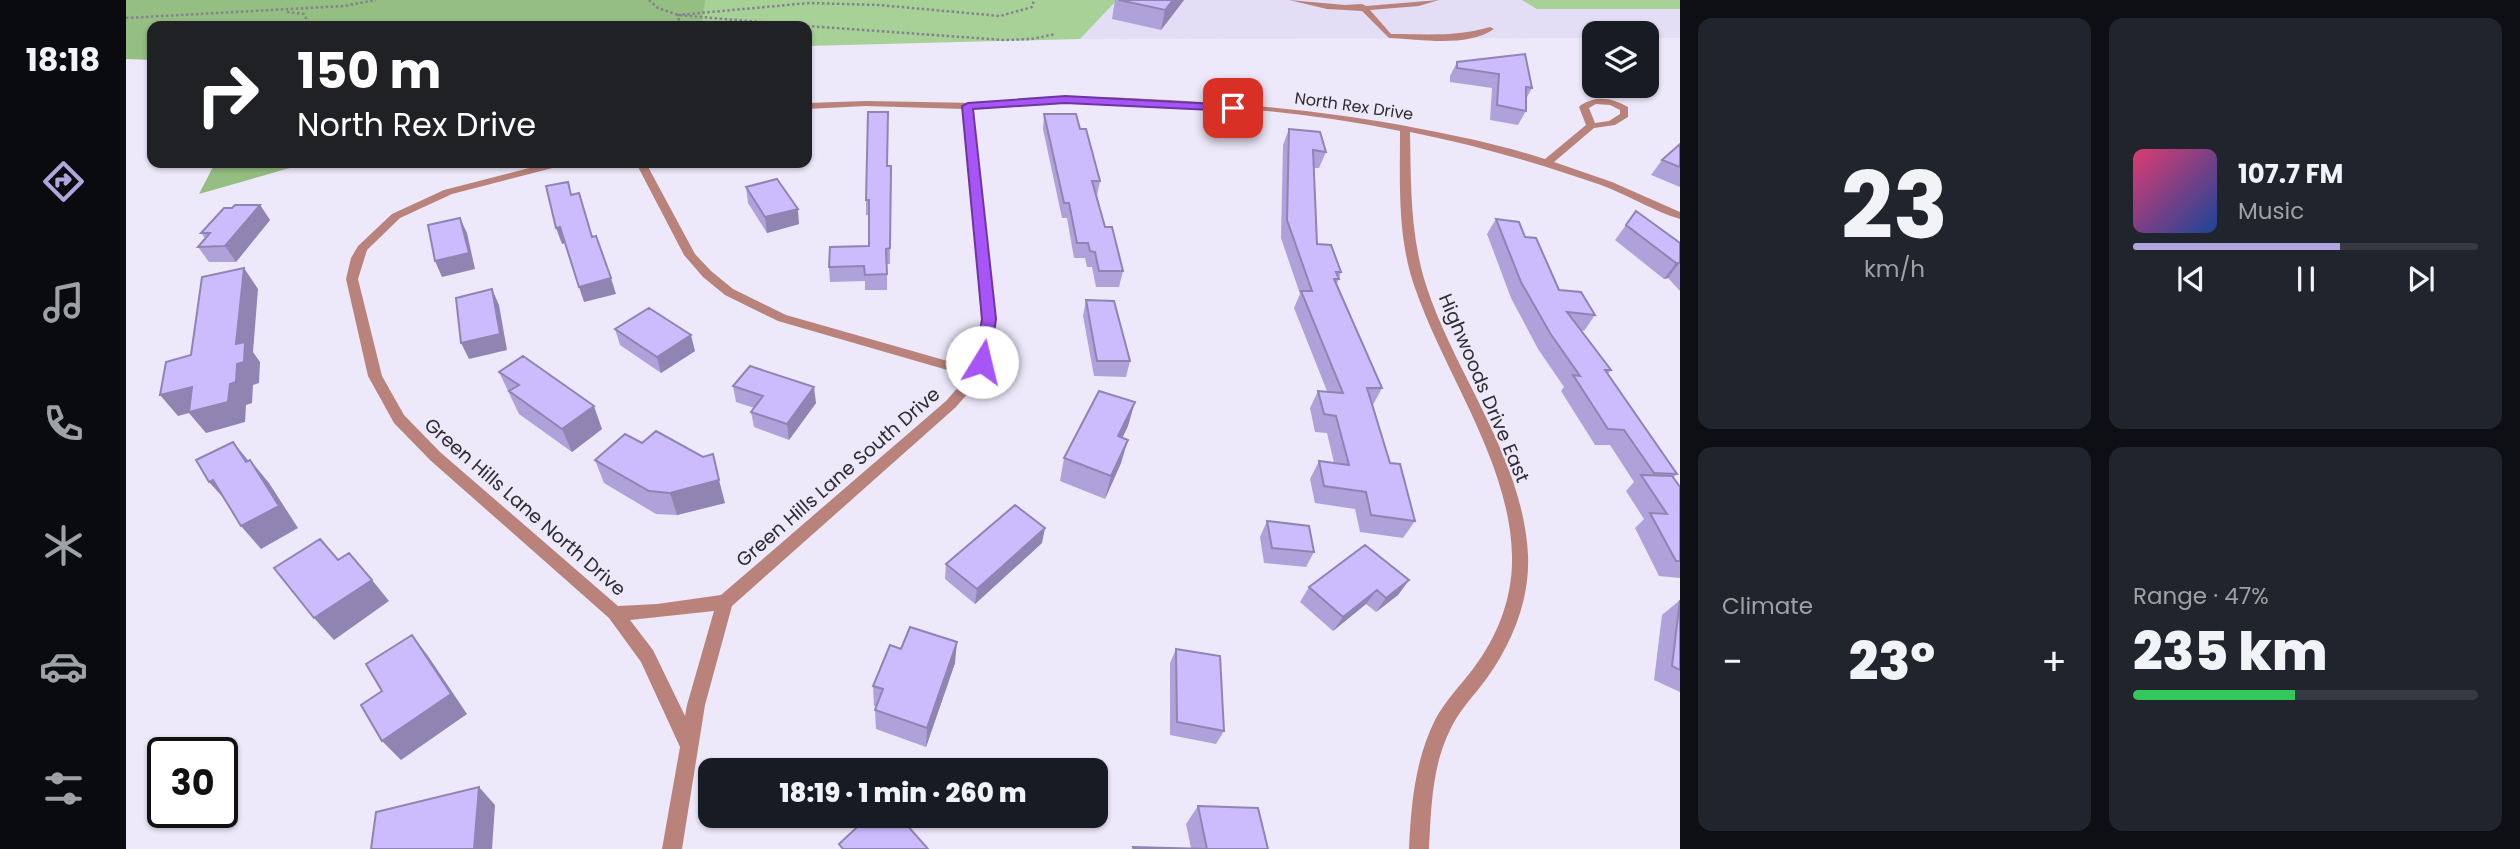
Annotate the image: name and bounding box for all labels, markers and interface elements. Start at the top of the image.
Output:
map controls [1582,21,1659,98]
button: layers [1582,21,1659,98]
text: 18:18 [26,37,100,82]
text: 150 m [297,37,442,105]
icon: right [182,49,273,140]
pin [1203,78,1263,138]
street label: North Rex Drive [1293,86,1415,126]
icon: arrive [1214,89,1252,127]
text: North Rex Drive [297,102,536,147]
text: 23 [1841,142,1948,270]
text: 107.7 FM [2238,156,2343,192]
icon: directions [39,157,88,206]
text: Music [2238,195,2304,227]
text: km/h [1864,253,1925,285]
icon: previous [2172,260,2210,298]
icon: pause [2287,260,2325,298]
icon: next [2402,260,2440,298]
icon: music [39,278,88,327]
street label: Highwoods Drive East [1432,289,1536,487]
position arrow [945,325,1019,399]
street label: Green Hills Lane South Drive [730,381,946,573]
icon: phone [39,399,88,448]
street label: Green Hills Lane North Drive [418,412,632,602]
icon: climate [39,521,88,570]
text: Range · 47% [2133,580,2269,612]
text: Climate [1722,590,1813,622]
text: 235 km [2133,615,2327,688]
text: 23° [1849,625,1935,698]
text: − [1722,635,1743,688]
text: + [2041,635,2067,688]
icon: car [39,642,88,691]
speed limit sign: 30 [147,737,238,828]
icon: filters [39,764,88,813]
text: 18:19 · 1 min · 260 m [779,775,1027,811]

